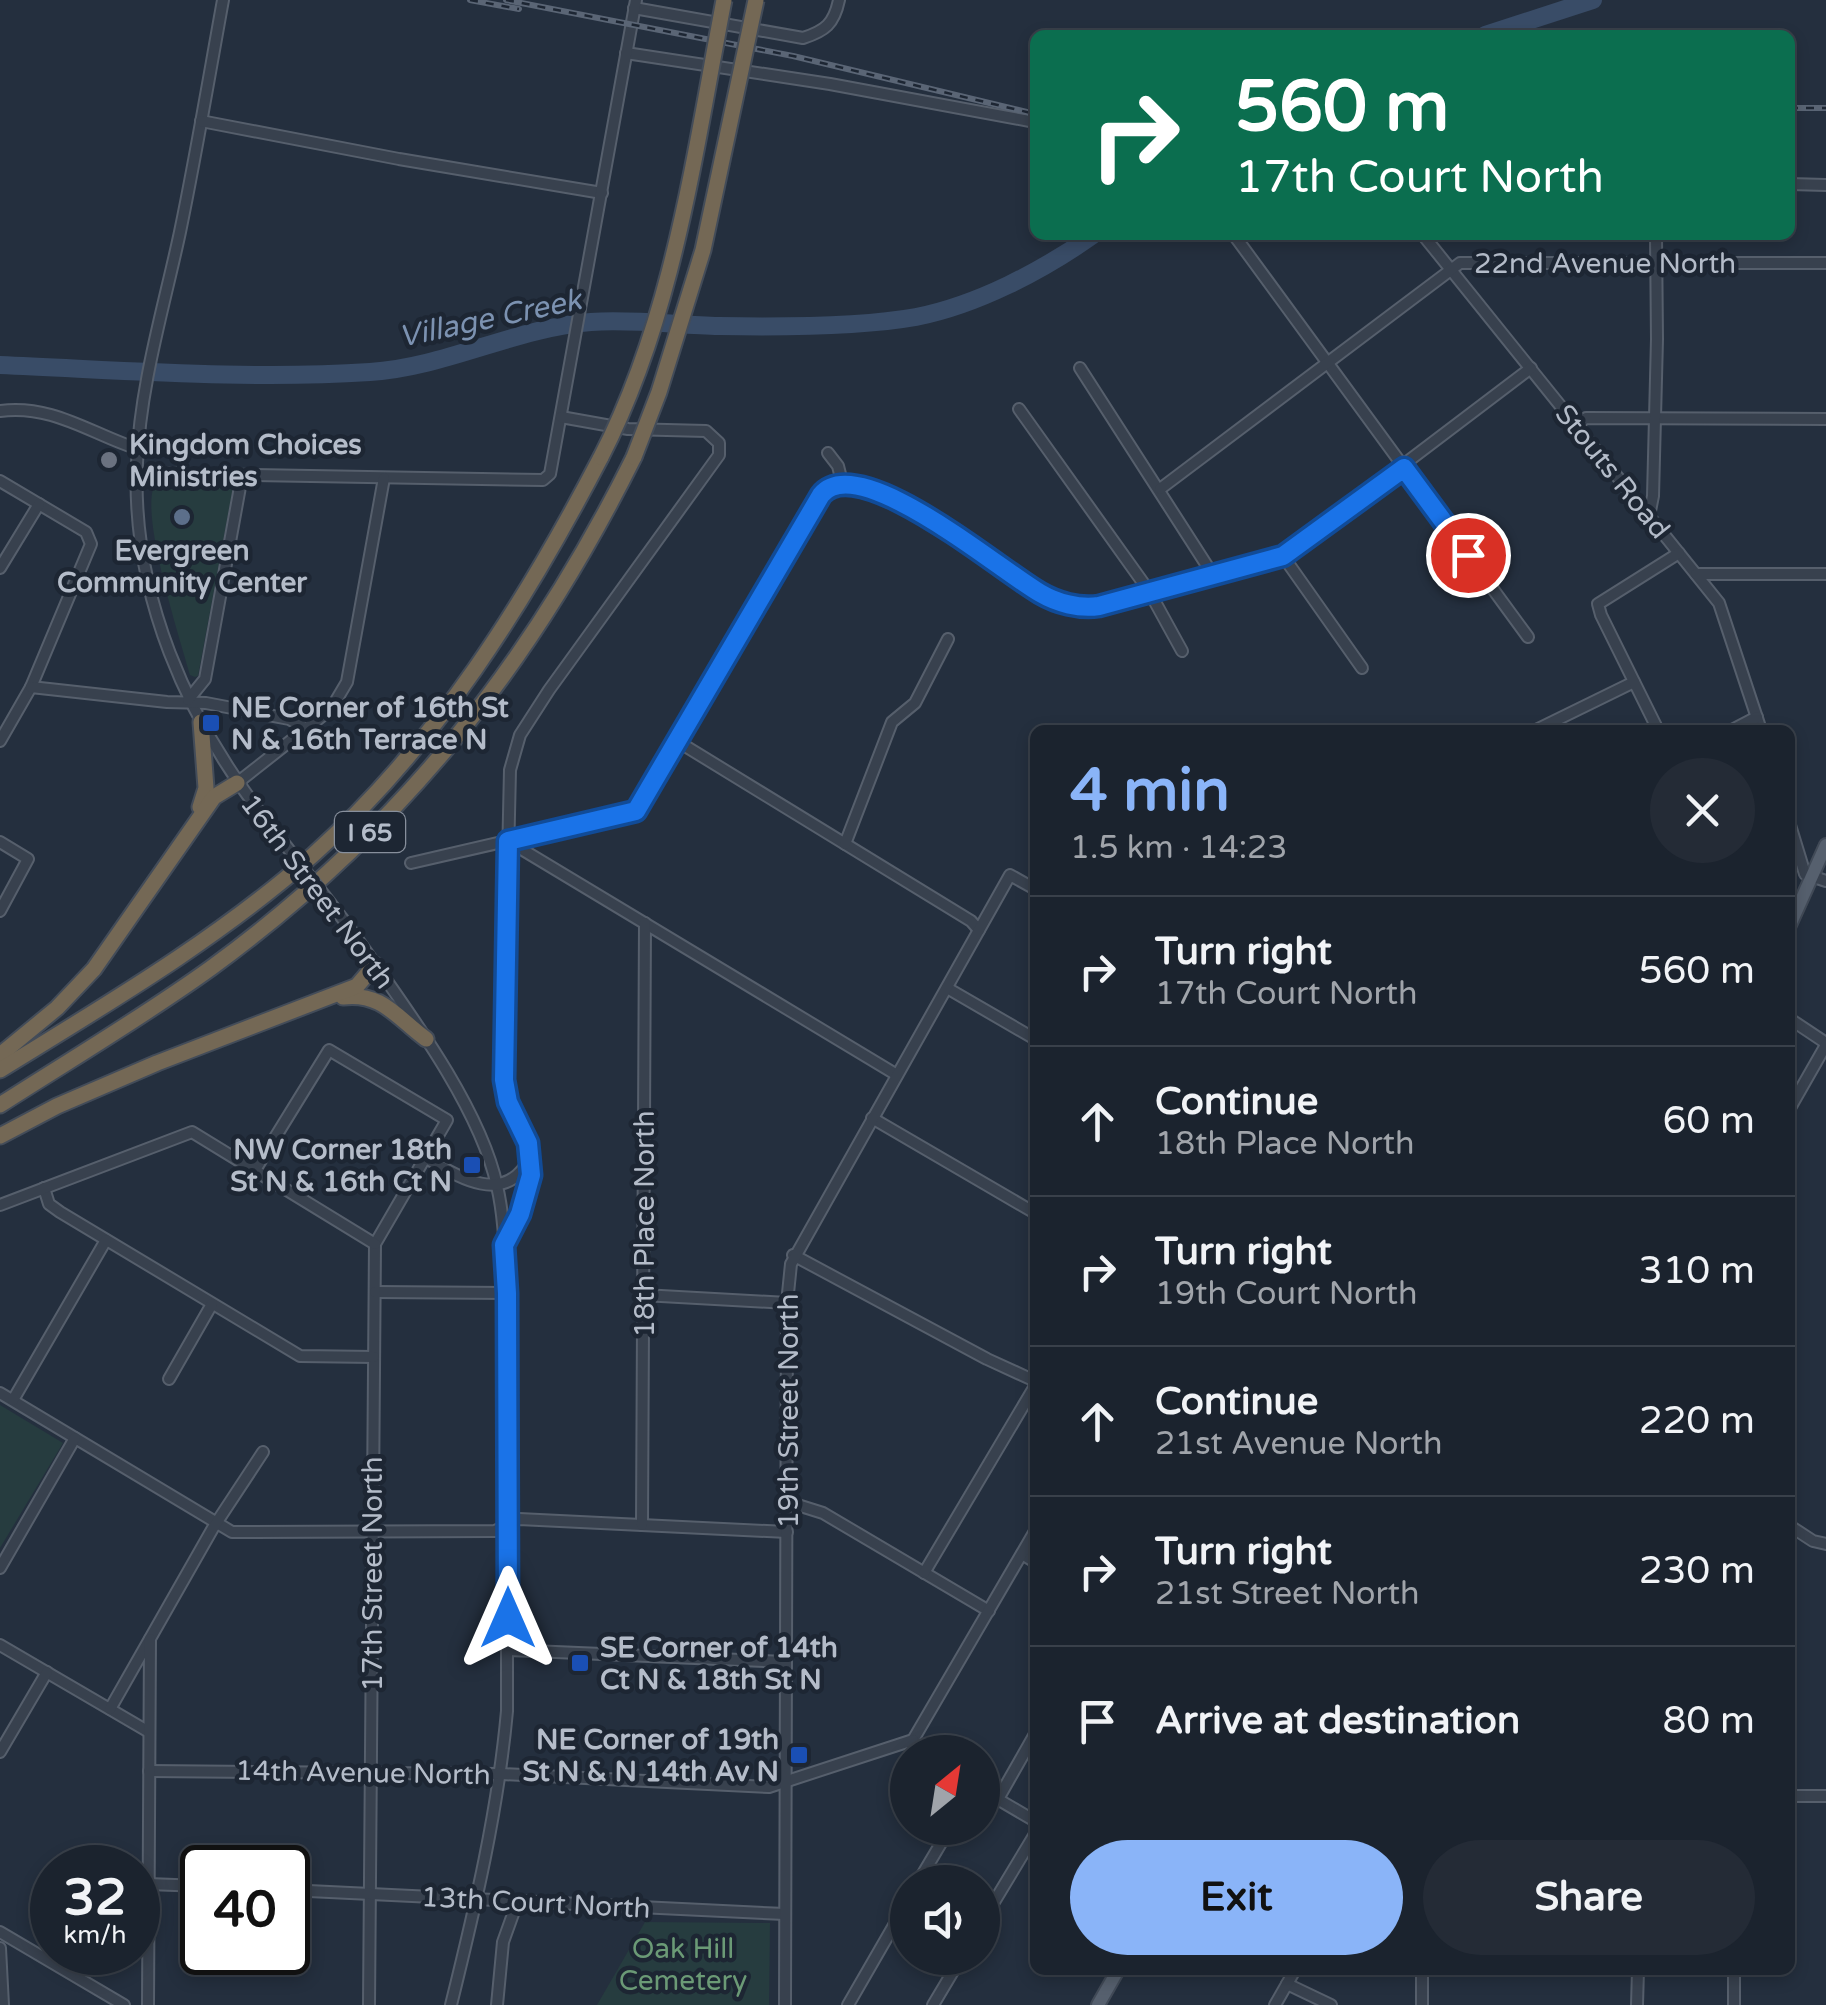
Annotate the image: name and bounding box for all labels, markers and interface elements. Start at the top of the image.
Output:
text: 560 m [1235,66,1449,150]
icon: right [1070,70,1200,200]
text: 17th Court North [1235,151,1604,205]
street label: 22nd Avenue North [1474,247,1736,281]
water label: Village Creek [396,281,587,356]
street label: Stouts Road [1548,398,1677,546]
place label: Kingdom Choices Ministries [129,428,362,494]
marker: Kingdom Choices Ministries [98,449,120,471]
marker: Evergreen Community Center [171,506,193,528]
pin [1426,513,1511,598]
icon: arrive [1441,528,1496,583]
place label: Evergreen Community Center [57,534,308,600]
place label: NE Corner of 16th St N & 16th Terrace N [231,691,509,757]
marker: NE Corner of 16th St N & 16th Terrace N [200,712,222,734]
text: 4 min [1070,755,1230,827]
button: close [1650,758,1755,863]
street label: 16th Street North [233,787,402,996]
road number: I 65 [335,812,405,852]
text: 1.5 km · 14:23 [1070,829,1287,867]
text: Turn right [1155,929,1332,975]
icon: right [1070,944,1125,999]
text: 560 m [1639,948,1755,994]
text: 17th Court North [1155,975,1417,1013]
text: Continue [1155,1079,1318,1125]
icon: ahead [1070,1094,1125,1149]
text: 60 m [1663,1098,1755,1144]
street label: 18th Place North [628,1110,662,1338]
text: 18th Place North [1155,1125,1415,1163]
place label: NW Corner 18th St N & 16th Ct N [230,1133,452,1199]
marker: NW Corner 18th St N & 16th Ct N [461,1154,483,1176]
text: Turn right [1155,1229,1332,1275]
icon: right [1070,1244,1125,1299]
text: 310 m [1639,1248,1755,1294]
text: 19th Court North [1155,1275,1417,1313]
street label: 19th Street North [772,1293,806,1529]
text: Continue [1155,1379,1318,1425]
icon: ahead [1070,1394,1125,1449]
text: 220 m [1639,1398,1755,1444]
text: 21st Avenue North [1155,1425,1443,1463]
street label: 17th Street North [356,1456,390,1692]
text: Turn right [1155,1529,1332,1575]
icon: right [1070,1544,1125,1599]
text: 230 m [1639,1548,1755,1594]
position arrow [456,1566,560,1670]
text: 21st Street North [1155,1575,1419,1613]
place label: SE Corner of 14th Ct N & 18th St N [600,1631,838,1697]
marker: SE Corner of 14th Ct N & 18th St N [569,1652,591,1674]
icon: arrive [1070,1694,1125,1749]
text: Arrive at destination [1155,1698,1520,1744]
text: 80 m [1663,1698,1755,1744]
place label: NE Corner of 19th St N & N 14th Av N [522,1723,779,1789]
north arrow [890,1735,1000,1845]
map controls [890,1735,1000,1975]
marker: NE Corner of 19th St N & N 14th Av N [788,1744,810,1766]
street label: 14th Avenue North [235,1754,491,1792]
button: Exit [1070,1840,1403,1955]
button: Share [1423,1840,1755,1955]
speed limit sign: 40 [180,1845,310,1975]
button: sound [890,1865,1000,1975]
text: 32 [64,1868,126,1928]
street label: 13th Court North [420,1880,651,1926]
text: km/h [64,1920,126,1950]
park label: Oak Hill Cemetery [619,1932,747,1998]

